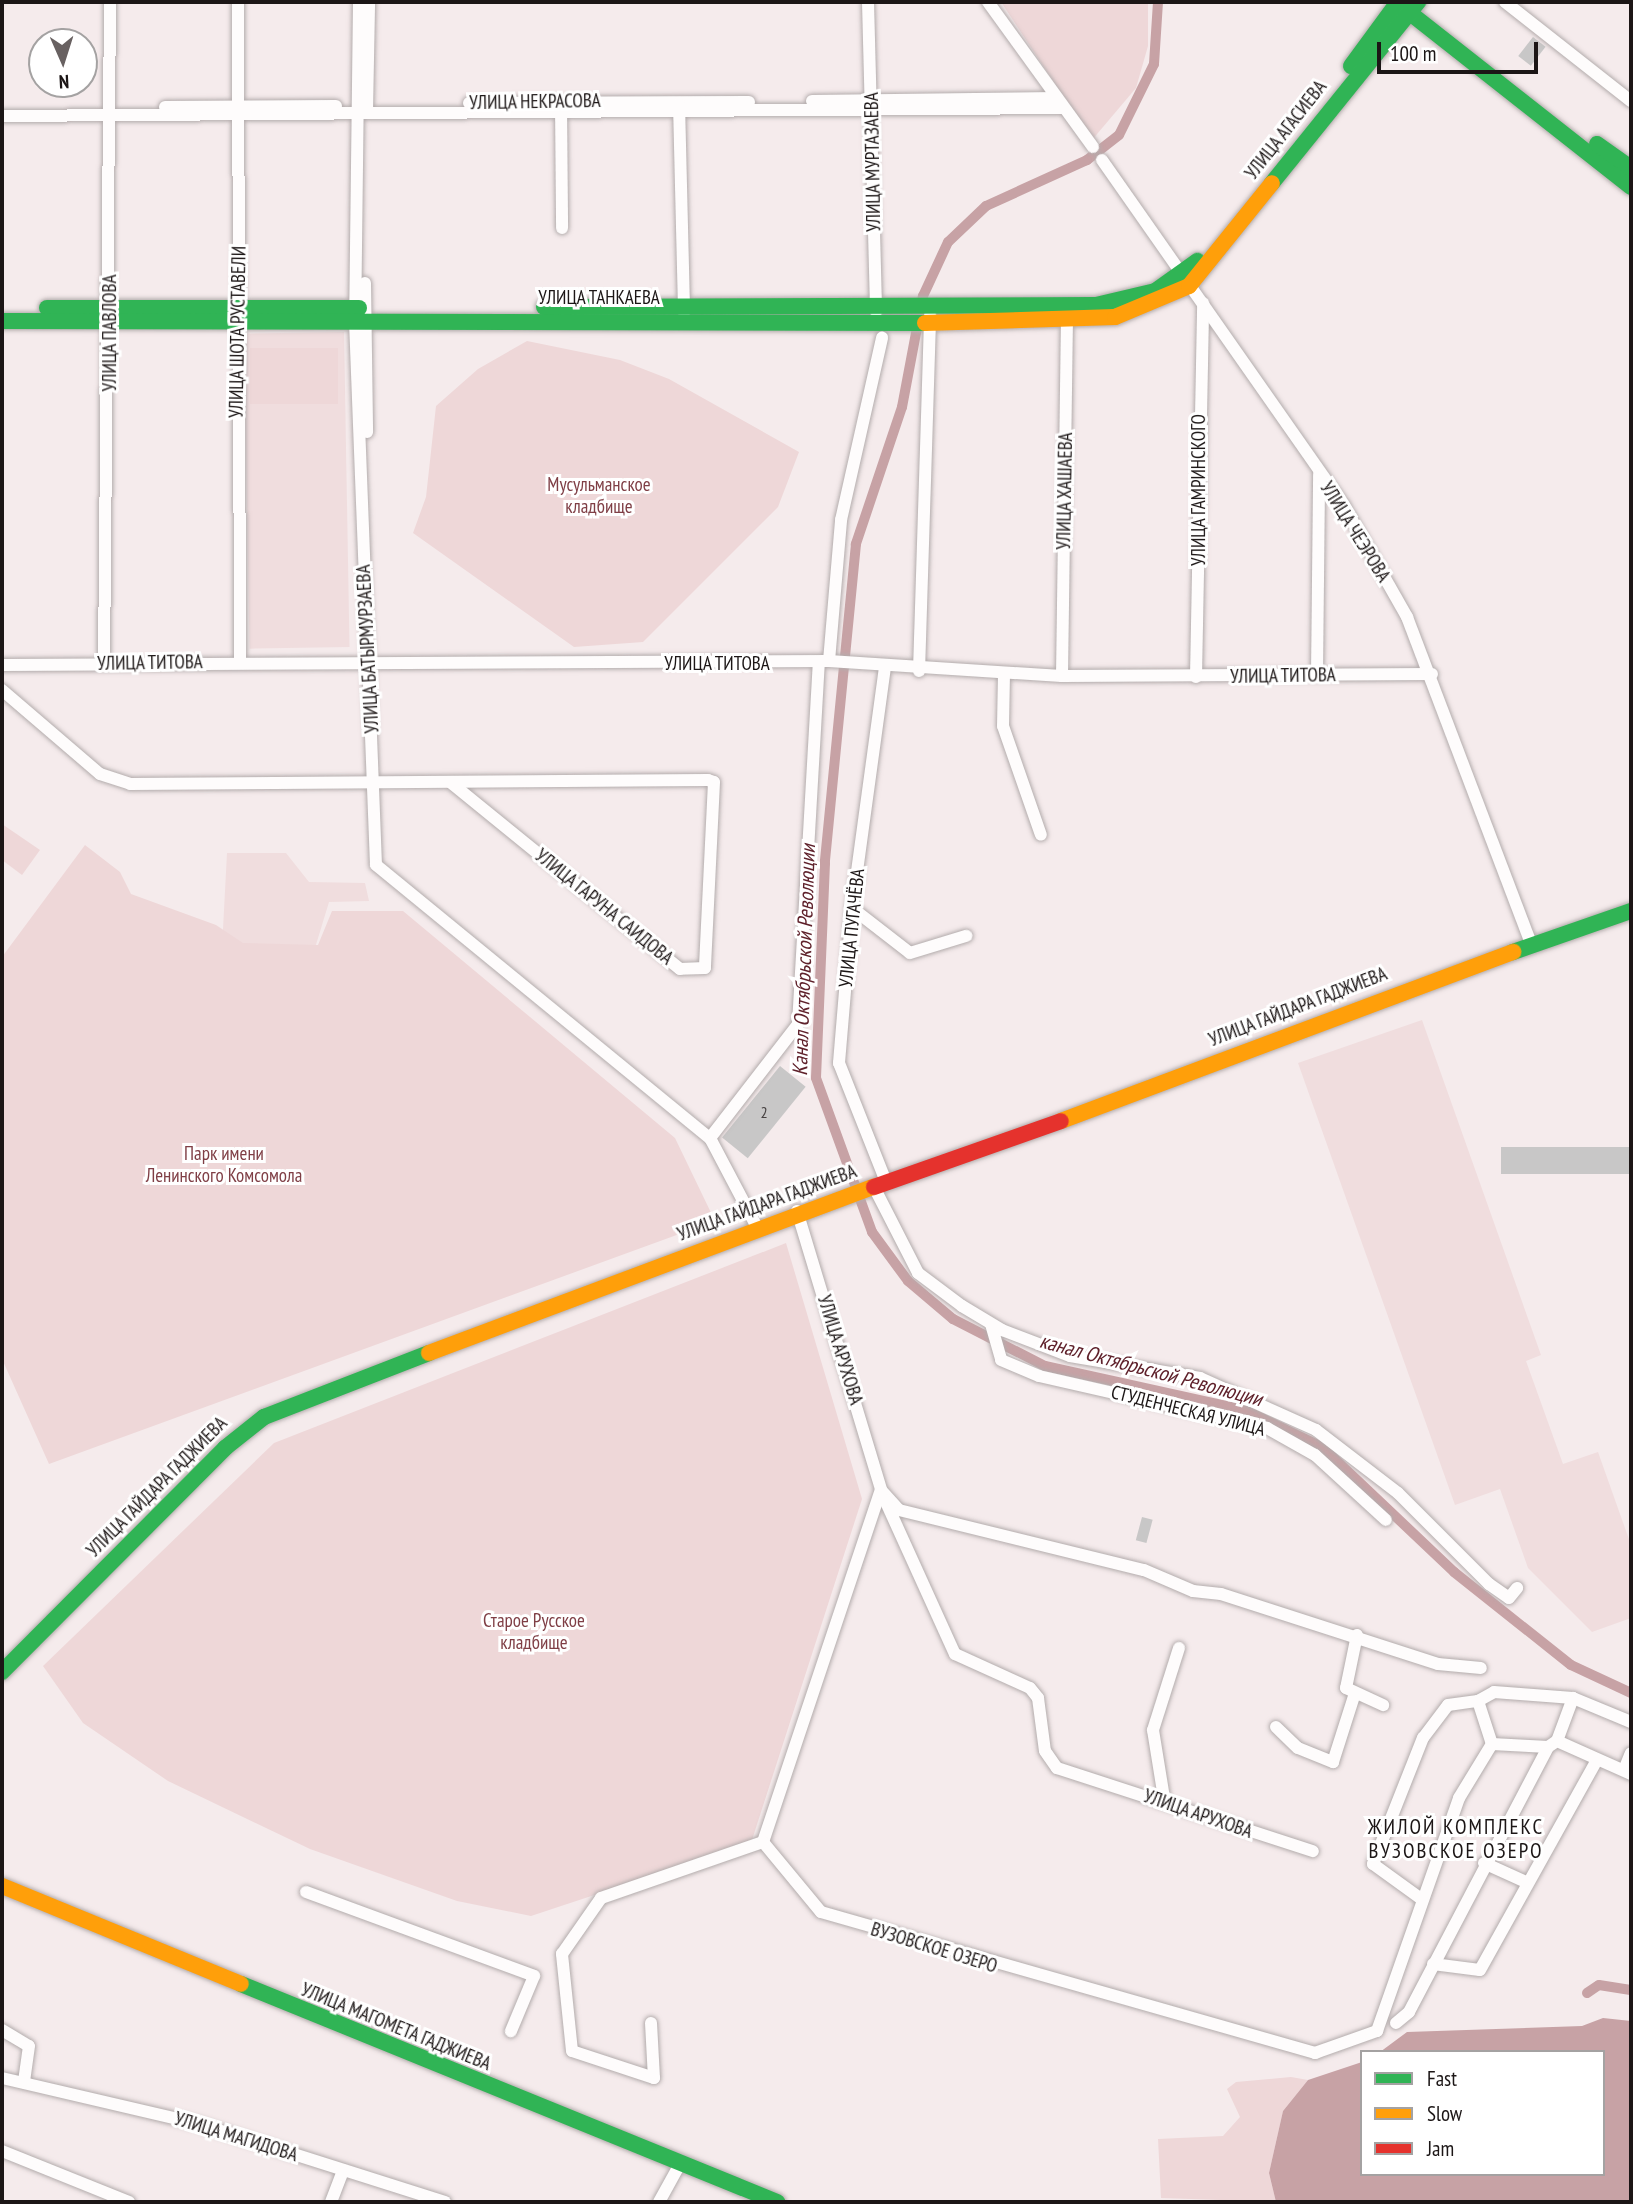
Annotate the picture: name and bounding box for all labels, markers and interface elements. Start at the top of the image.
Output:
north arrow [28,28,98,98]
scale bar [1381,28,1542,72]
text: 100 m [1390,40,1436,67]
text: N [58,70,70,94]
street label: УЛИЦА АГАСИЕВА [1240,76,1332,184]
street label: УЛИЦА НЕКРАСОВА [469,89,601,115]
street label: УЛИЦА МУРТАЗАЕВА [860,92,886,232]
street label: УЛИЦА ШОТА РУСТАВЕЛИ [225,245,251,419]
street label: УЛИЦА ПАВЛОВА [99,274,121,392]
street label: УЛИЦА ТАНКАЕВА [538,287,660,309]
street label: УЛИЦА ГАМРИНСКОГО [1188,414,1210,566]
street label: УЛИЦА ХАШАЕВА [1053,432,1077,550]
park label: Мусульманское кладбище [547,474,651,518]
street label: УЛИЦА ЧЕЭРОВА [1315,477,1395,587]
street label: УЛИЦА БАТЫРМУРЗАЕВА [352,564,384,734]
street label: УЛИЦА ТИТОВА [96,651,204,675]
street label: УЛИЦА ТИТОВА [664,653,770,675]
street label: УЛИЦА ТИТОВА [1229,664,1337,688]
street label: УЛИЦА ГАРУНА САИДОВА [530,844,678,970]
water label: Канал Октябрьской Революции [787,844,821,1076]
street label: УЛИЦА ПУГАЧЁВА [834,867,870,989]
street label: УЛИЦА ГАЙДАРА ГАДЖИЕВА [1205,962,1391,1052]
house number: 2 [760,1102,768,1122]
park label: Парк имени Ленинского Комсомола [146,1143,302,1187]
street label: УЛИЦА ГАЙДАРА ГАДЖИЕВА [674,1160,860,1246]
street label: УЛИЦА АРУХОВА [812,1292,868,1408]
water label: канал Октябрьской Революции [1037,1328,1265,1412]
street label: СТУДЕНЧЕСКАЯ УЛИЦА [1108,1381,1268,1441]
street label: УЛИЦА ГАЙДАРА ГАДЖИЕВА [82,1412,232,1562]
park label: Старое Русское кладбище [483,1610,585,1654]
street label: УЛИЦА АРУХОВА [1140,1785,1256,1843]
district label: ЖИЛОЙ КОМПЛЕКС ВУЗОВСКОЕ ОЗЕРО [1370,1814,1542,1864]
street label: ВУЗОВСКОЕ ОЗЕРО [868,1918,1000,1978]
street label: УЛИЦА МАГОМЕТА ГАДЖИЕВА [297,1978,495,2076]
legend [1360,2050,1605,2176]
text: Fast [1427,2065,1457,2092]
text: Slow [1427,2100,1462,2127]
street label: УЛИЦА МАГИДОВА [171,2107,301,2167]
text: Jam [1427,2135,1454,2162]

